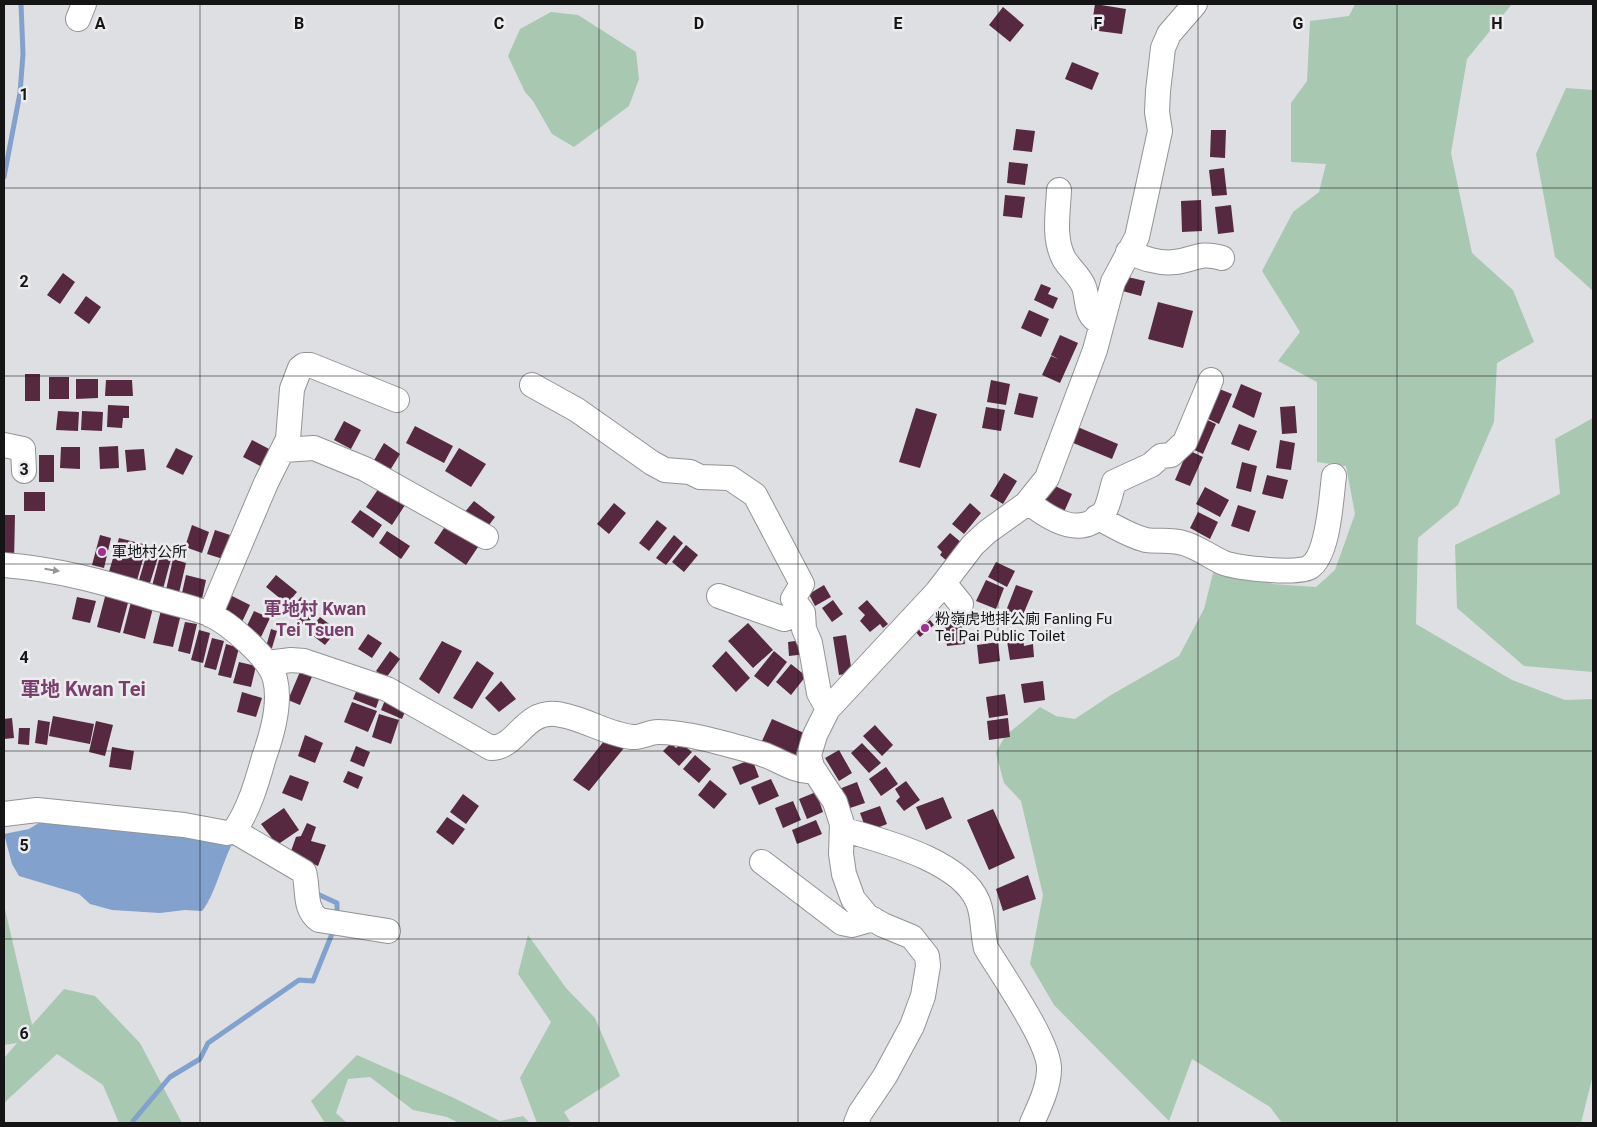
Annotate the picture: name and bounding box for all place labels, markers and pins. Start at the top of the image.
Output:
place label: 軍地村公所 [112,543,187,561]
marker: 軍地村公所 [96,546,108,558]
place label: 粉嶺虎地排公廁 Fanling Fu Tei Pai Public Toilet [935,610,1112,645]
marker: 粉嶺虎地排公廁 Fanling Fu Tei Pai Public Toilet [919,622,931,634]

